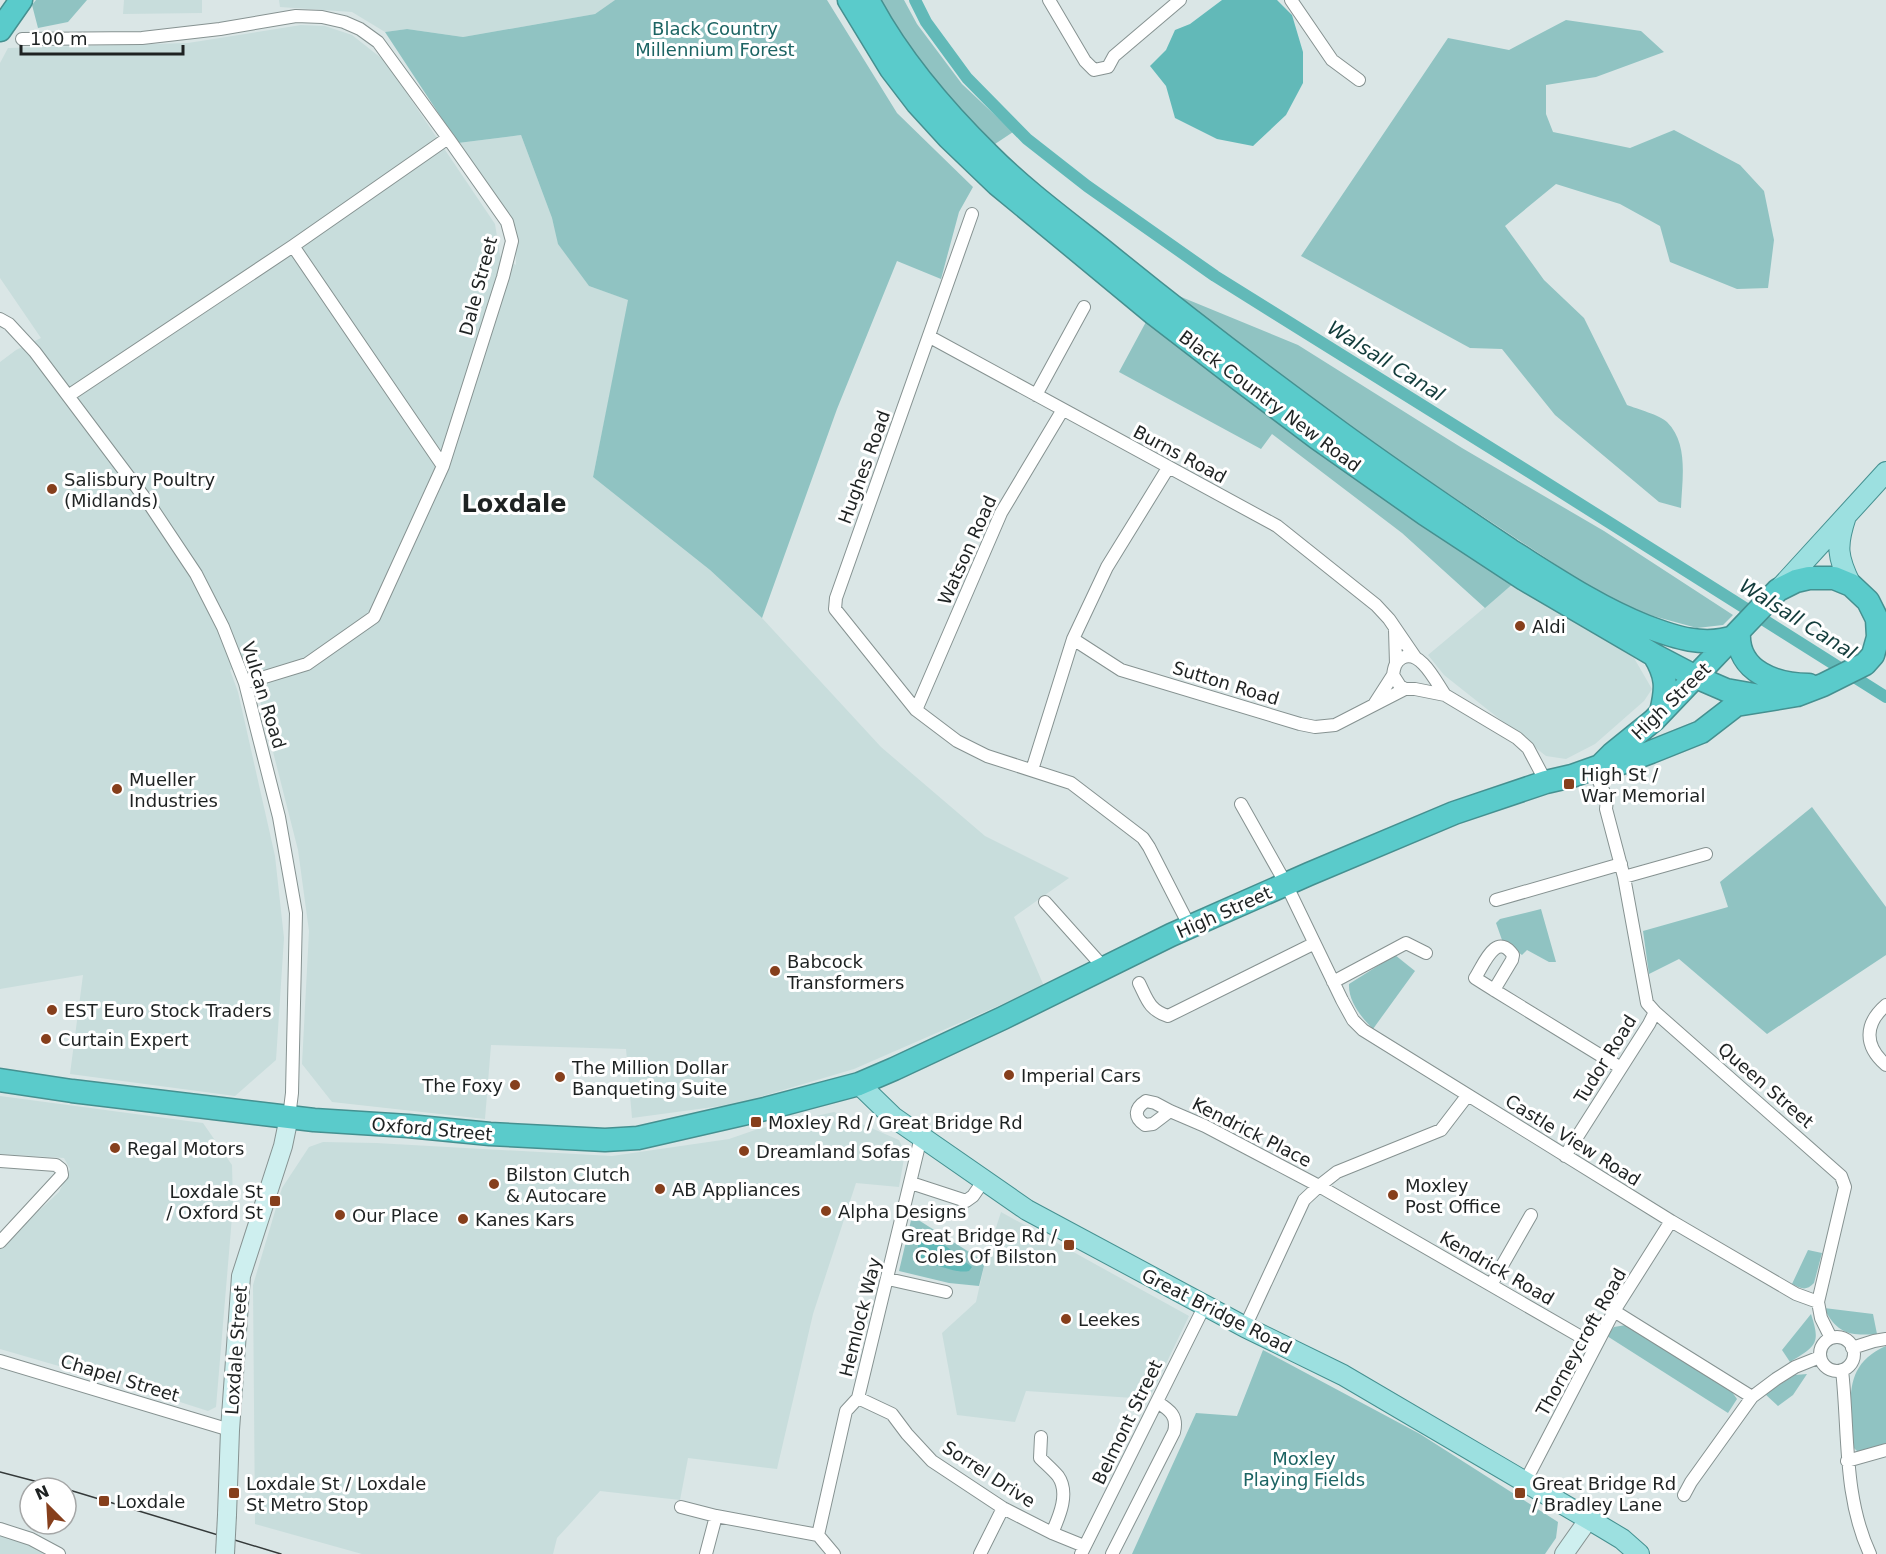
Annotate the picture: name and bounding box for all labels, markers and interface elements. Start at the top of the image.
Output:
scale bar [21,18,183,56]
park label: Black Country Millennium Forest [635,18,795,60]
text: 100 m [30,28,88,49]
street label: Dale Street [455,234,501,338]
water label: Walsall Canal [1323,315,1449,407]
street label: Black Country New Road [1175,326,1365,476]
street label: Hughes Road [834,407,894,527]
street label: Burns Road [1130,421,1230,487]
place label: Salisbury Poultry (Midlands) [64,469,216,511]
marker: Salisbury Poultry (Midlands) [45,482,59,496]
district label: Loxdale [461,490,567,518]
street label: Watson Road [934,492,1000,608]
water label: Walsall Canal [1735,573,1861,665]
place label: Aldi [1532,616,1566,637]
marker: Aldi [1513,619,1527,633]
street label: Vulcan Road [238,639,290,751]
street label: Sutton Road [1170,657,1282,709]
street label: High Street [1627,658,1715,744]
place label: High St / War Memorial [1581,764,1705,806]
place label: Mueller Industries [129,769,218,811]
marker: High St / War Memorial [1562,777,1576,791]
marker: Mueller Industries [110,782,124,796]
street label: High Street [1173,882,1275,942]
place label: Babcock Transformers [786,951,904,993]
marker: Babcock Transformers [768,964,782,978]
place label: EST Euro Stock Traders [64,1000,272,1021]
marker: EST Euro Stock Traders [45,1003,59,1017]
street label: Tudor Road [1569,1011,1641,1108]
place label: Curtain Expert [58,1029,189,1050]
marker: Curtain Expert [39,1032,53,1046]
street label: Queen Street [1714,1038,1818,1132]
place label: The Million Dollar Banqueting Suite [571,1057,729,1099]
place label: Imperial Cars [1021,1065,1141,1086]
marker: Imperial Cars [1002,1068,1016,1082]
marker: The Million Dollar Banqueting Suite [553,1070,567,1084]
place label: The Foxy [421,1075,503,1096]
marker: The Foxy [508,1078,522,1092]
street label: Castle View Road [1502,1090,1644,1190]
street label: Kendrick Place [1189,1093,1315,1171]
place label: Moxley Rd / Great Bridge Rd [768,1112,1023,1133]
street label: Oxford Street [371,1113,493,1145]
marker: Moxley Rd / Great Bridge Rd [749,1115,763,1129]
place label: Regal Motors [127,1138,244,1159]
marker: Regal Motors [108,1141,122,1155]
place label: Dreamland Sofas [756,1141,910,1162]
marker: Dreamland Sofas [737,1144,751,1158]
place label: Bilston Clutch & Autocare [506,1164,630,1206]
place label: Moxley Post Office [1405,1175,1501,1217]
marker: Bilston Clutch & Autocare [487,1177,501,1191]
place label: AB Appliances [672,1179,800,1200]
place label: Loxdale St / Oxford St [166,1181,263,1223]
marker: AB Appliances [653,1182,667,1196]
marker: Moxley Post Office [1386,1188,1400,1202]
marker: Loxdale St / Oxford St [268,1194,282,1208]
place label: Alpha Designs [838,1201,966,1222]
marker: Alpha Designs [819,1204,833,1218]
place label: Our Place [352,1205,439,1226]
marker: Our Place [333,1208,347,1222]
place label: Kanes Kars [475,1209,574,1230]
marker: Kanes Kars [456,1212,470,1226]
place label: Great Bridge Rd / Coles Of Bilston [901,1225,1058,1267]
street label: Kendrick Road [1436,1227,1558,1309]
marker: Great Bridge Rd / Coles Of Bilston [1062,1238,1076,1252]
street label: Hemlock Way [835,1255,885,1379]
street label: Great Bridge Road [1139,1264,1295,1358]
street label: Thorneycroft Road [1531,1265,1630,1420]
street label: Loxdale Street [221,1285,251,1415]
place label: Leekes [1078,1309,1140,1330]
marker: Leekes [1059,1312,1073,1326]
street label: Chapel Street [58,1350,182,1406]
street label: Belmont Street [1088,1356,1166,1488]
street label: Sorrel Drive [939,1436,1039,1512]
park label: Moxley Playing Fields [1243,1448,1365,1490]
place label: Loxdale St / Loxdale St Metro Stop [246,1473,426,1515]
place label: Great Bridge Rd / Bradley Lane [1532,1473,1676,1515]
north arrow [18,1476,78,1536]
text: N [32,1481,52,1504]
marker: Loxdale St / Loxdale St Metro Stop [227,1486,241,1500]
marker: Great Bridge Rd / Bradley Lane [1513,1486,1527,1500]
place label: Loxdale [116,1491,185,1512]
marker: Loxdale [97,1494,111,1508]

